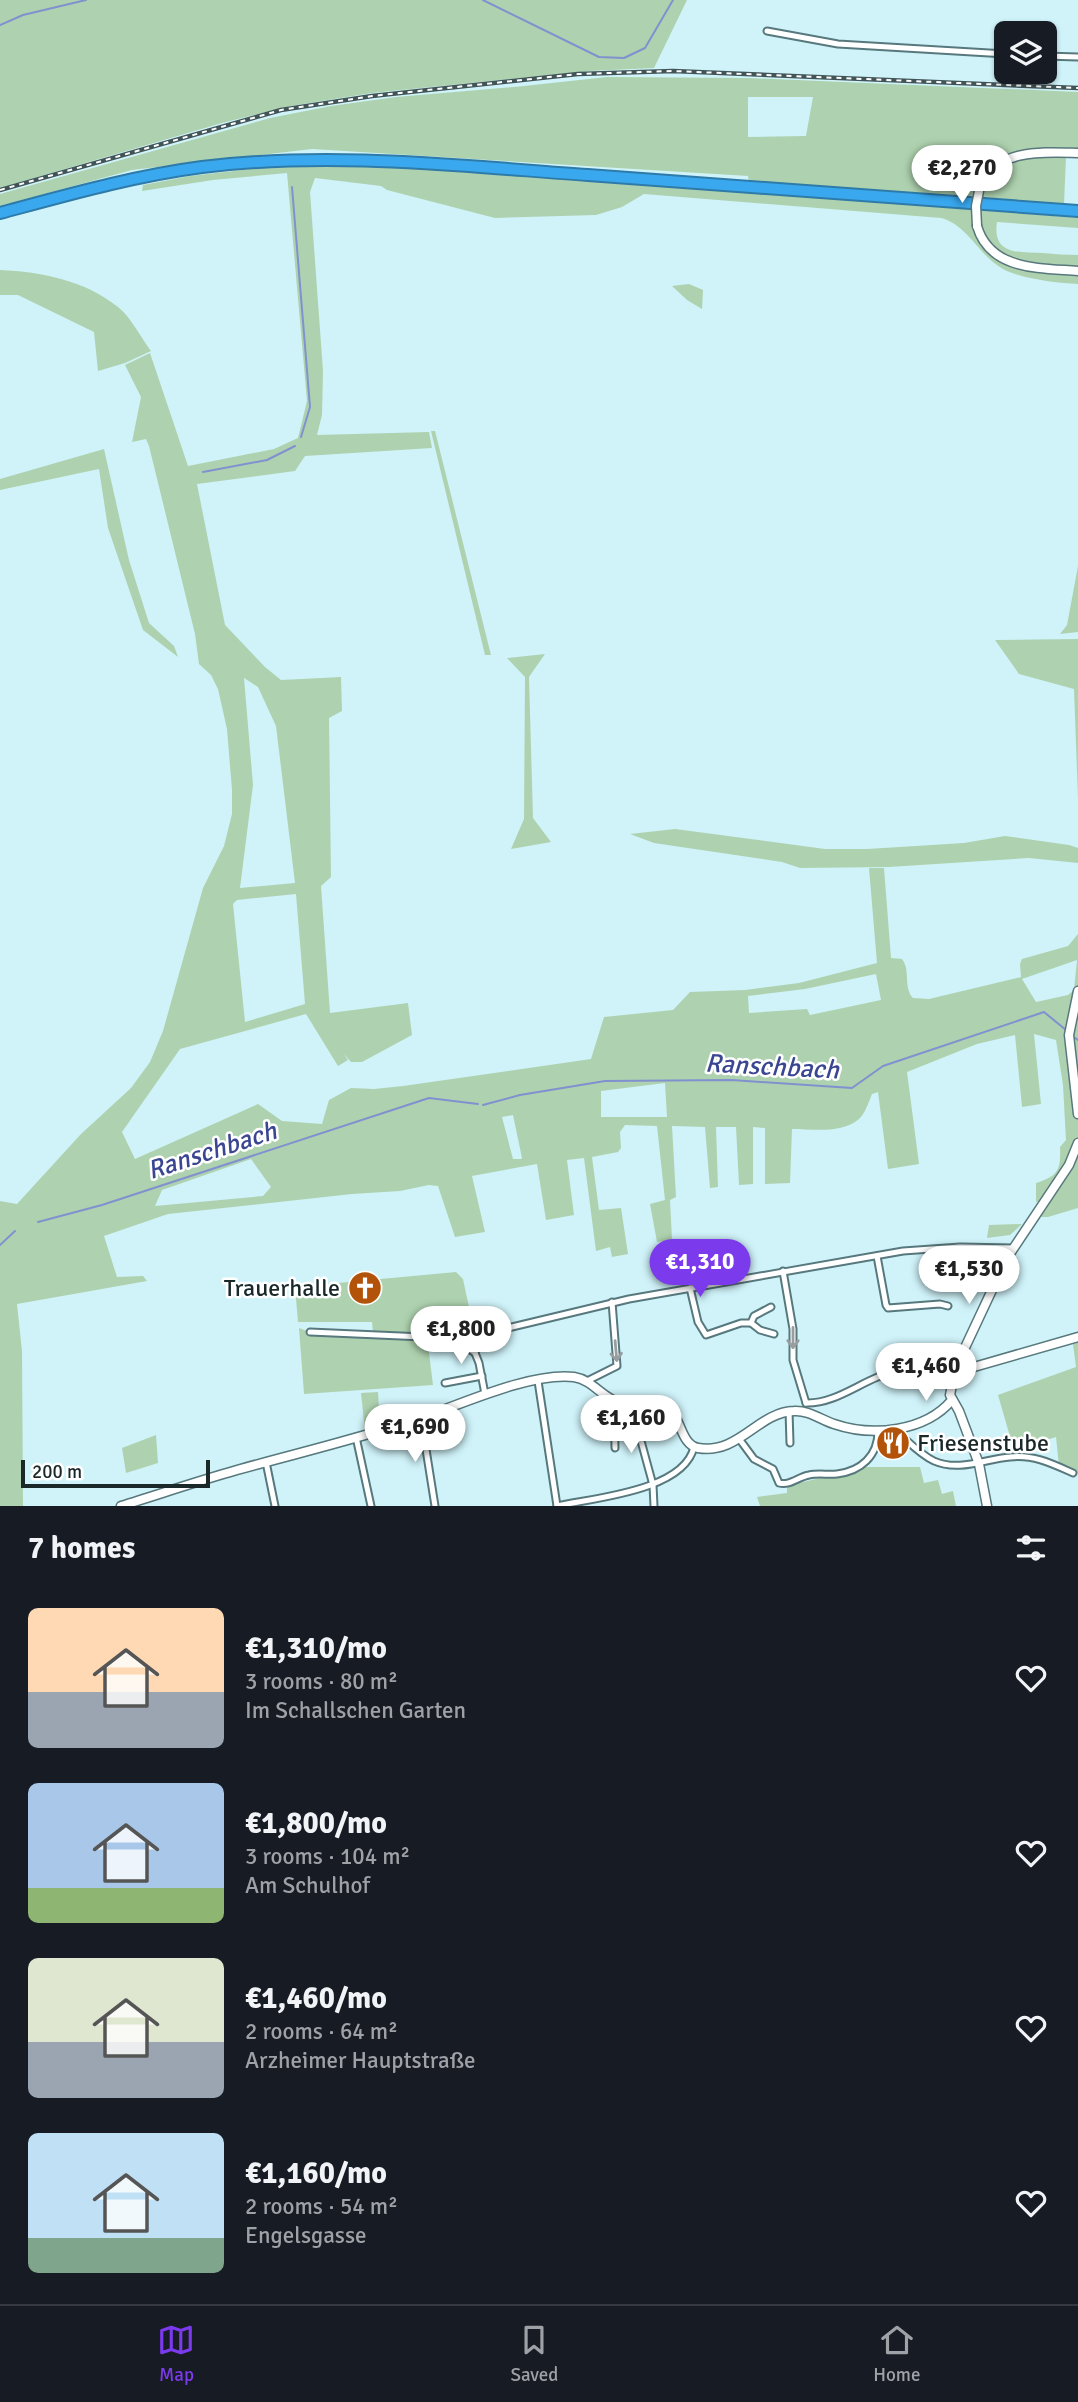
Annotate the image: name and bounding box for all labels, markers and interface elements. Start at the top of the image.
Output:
map controls [994,21,1057,84]
button: layers [994,21,1057,84]
pin: €2,270 [905,146,1019,205]
text: €2,270 [928,153,996,182]
water label: Ranschbach [704,1048,840,1087]
water label: Ranschbach [143,1115,281,1187]
pin: €1,310 [643,1240,757,1299]
pin: €1,530 [912,1246,1026,1306]
text: €1,310 [666,1247,734,1276]
text: €1,530 [935,1254,1003,1283]
church icon: Trauerhalle [346,1269,384,1307]
place label: Trauerhalle [224,1273,340,1303]
pin: €1,800 [404,1306,518,1366]
text: €1,800 [427,1314,495,1343]
one-way arrow [786,1326,800,1349]
one-way arrow [610,1339,623,1362]
pin: €1,460 [869,1344,983,1403]
text: €1,460 [892,1351,960,1380]
pin: €1,160 [574,1396,688,1455]
text: €1,160 [597,1403,665,1432]
pin: €1,690 [358,1404,472,1464]
text: €1,690 [381,1412,449,1441]
restaurant icon: Friesenstube [874,1424,912,1462]
place label: Friesenstube [917,1428,1049,1458]
scale bar [21,1457,210,1489]
text: 200 m [32,1460,82,1484]
icon: filters [1012,1529,1050,1567]
text: 7 homes [28,1530,135,1567]
text: €1,310/mo [245,1630,387,1667]
icon: home [84,1636,168,1720]
icon: heart [1012,1659,1050,1697]
text: 3 rooms · 80 m² [245,1667,398,1696]
text: Im Schallschen Garten [245,1696,466,1725]
text: €1,800/mo [245,1805,387,1842]
icon: home [84,1811,168,1895]
icon: heart [1012,1834,1050,1872]
text: 3 rooms · 104 m² [245,1842,410,1871]
text: Am Schulhof [245,1871,370,1900]
text: €1,460/mo [245,1980,387,2017]
icon: home [84,1986,168,2070]
icon: heart [1012,2009,1050,2047]
text: 2 rooms · 64 m² [245,2017,398,2046]
text: Arzheimer Hauptstraße [245,2046,476,2075]
text: €1,160/mo [245,2155,387,2192]
icon: home [84,2161,168,2245]
icon: heart [1012,2184,1050,2222]
text: 2 rooms · 54 m² [245,2192,398,2221]
text: Engelsgasse [245,2221,366,2250]
tab: Map [157,2321,195,2387]
tab: Saved [510,2321,558,2387]
tab: Home [873,2321,921,2387]

